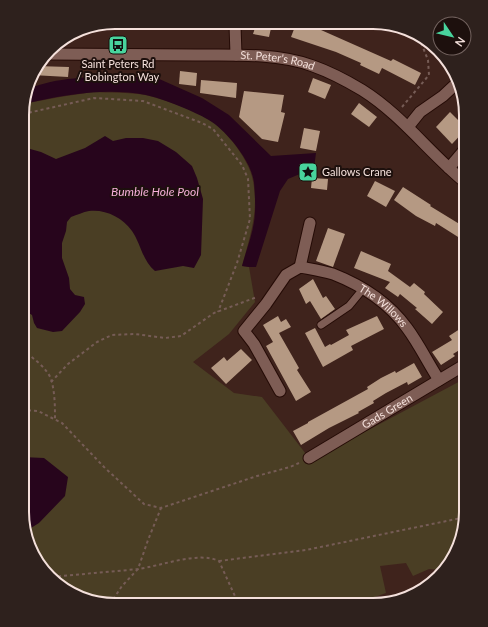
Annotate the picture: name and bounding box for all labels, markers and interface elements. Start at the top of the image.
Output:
north arrow [432,16,472,56]
bus stop icon: Saint Peters Rd / Bobington Way [107,34,129,56]
text: N [453,35,468,49]
street label: St. Peter's Road [240,48,317,72]
place label: Saint Peters Rd / Bobington Way [77,57,160,83]
place icon: Gallows Crane [297,161,319,183]
place label: Gallows Crane [322,165,392,178]
water label: Bumble Hole Pool [111,184,199,199]
street label: The Willows [357,281,411,330]
street label: Gads Green [359,391,415,431]

